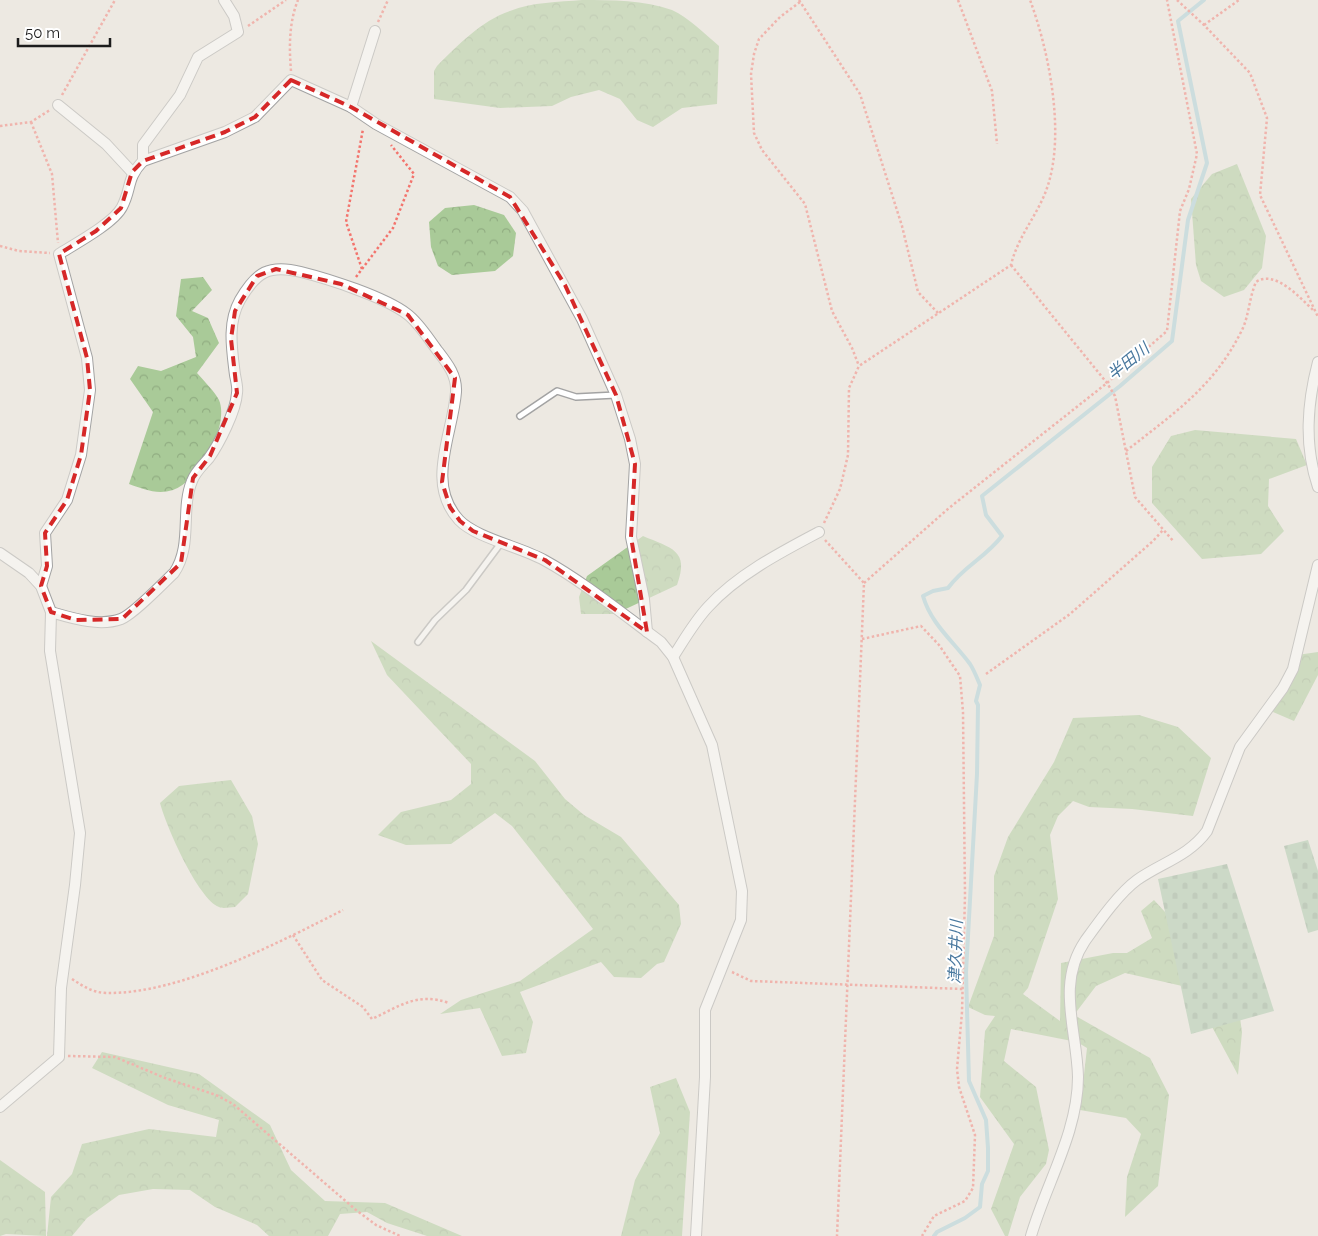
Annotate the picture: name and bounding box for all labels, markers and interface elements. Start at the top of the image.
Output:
scale bar [18,15,110,47]
text: 50 m [25,24,60,42]
water label: 半田川 [1104,338,1154,384]
water label: 津久井川 [945,918,966,984]

